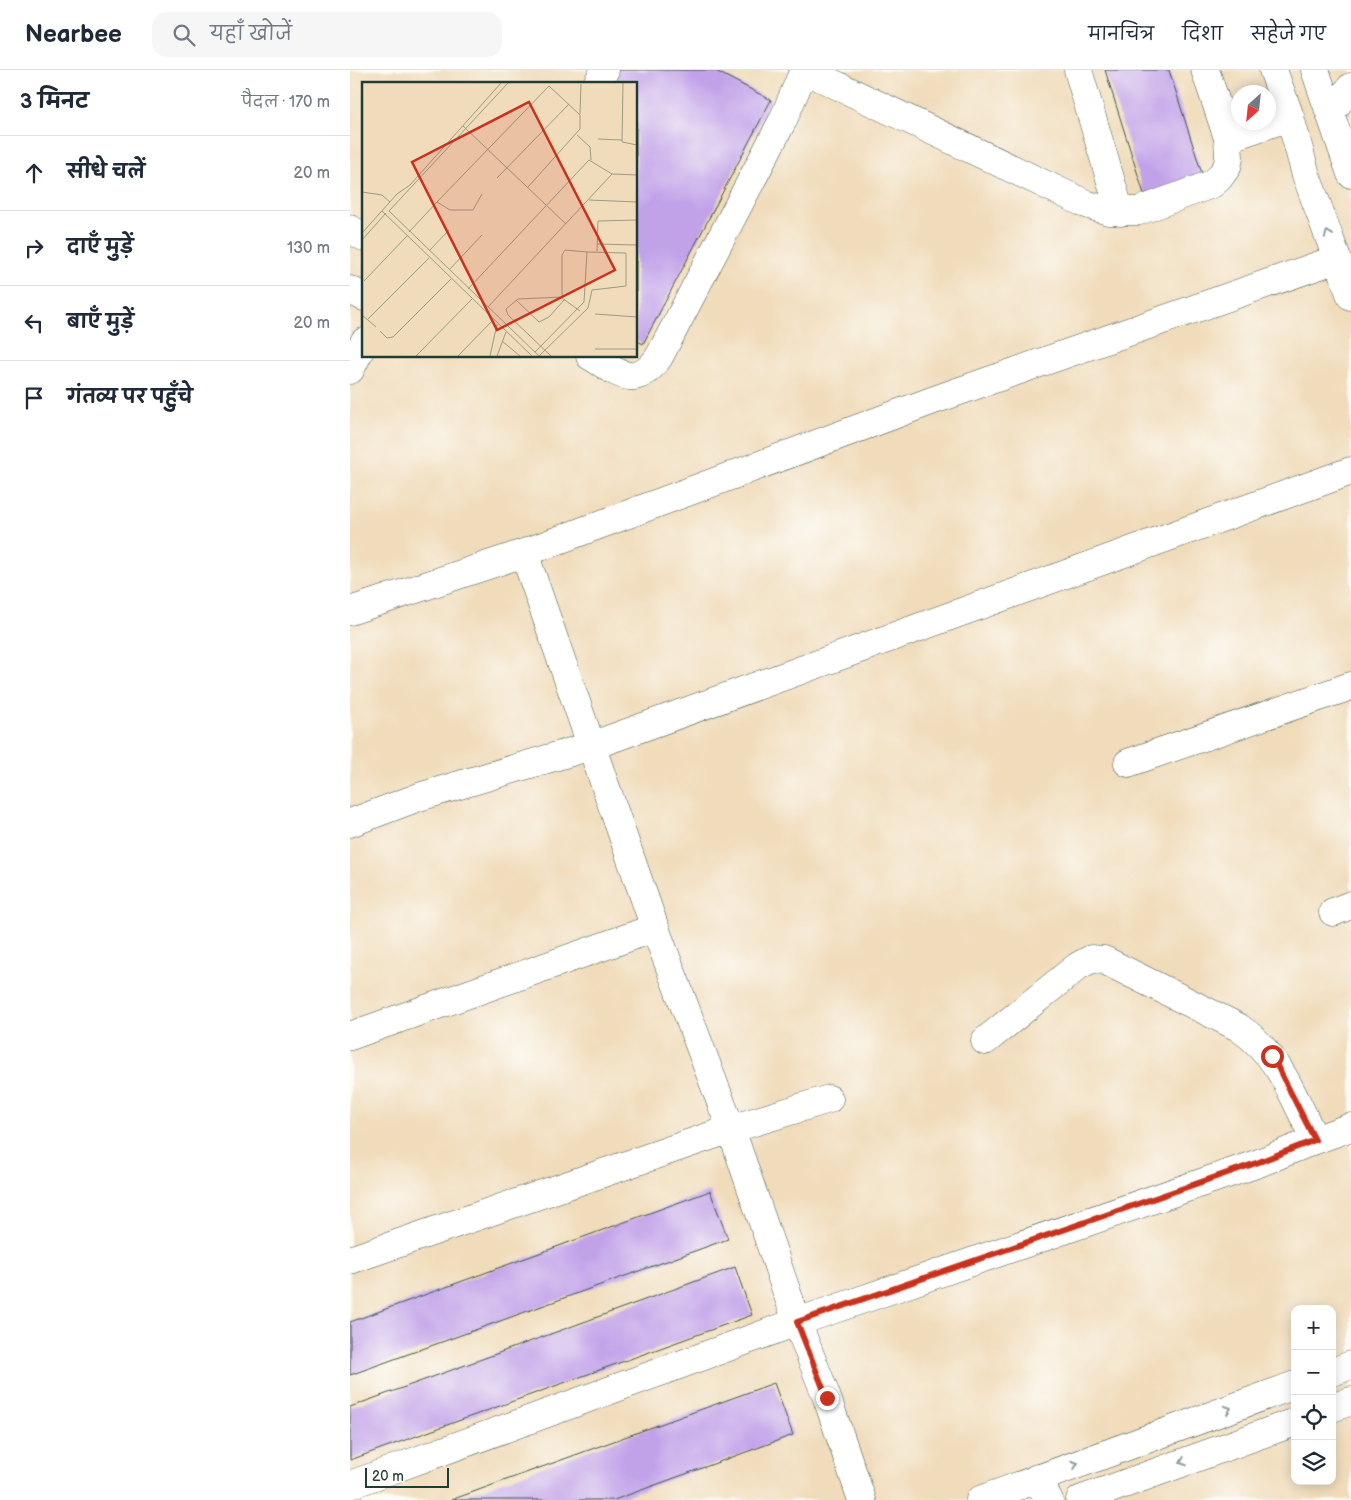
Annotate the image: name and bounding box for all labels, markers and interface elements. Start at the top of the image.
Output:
search box [152,12,502,57]
text: Nearbee [25,20,122,49]
icon: search [170,21,198,49]
text: यहाँ खोजें [210,23,292,46]
text: मानचित्र [1088,24,1154,45]
text: दिशा [1182,24,1223,45]
text: सहेजे गए [1251,24,1326,45]
inset map [362,82,638,358]
north arrow [1231,85,1276,130]
text: 3 मिनट [20,89,89,114]
text: पैदल · 170 m [242,93,330,112]
icon: ahead [20,159,48,187]
text: सीधे चलें [67,161,145,184]
text: 20 m [294,164,330,183]
one-way arrow [1324,230,1334,238]
icon: right [20,234,48,262]
text: दाएँ मुड़ें [67,236,133,259]
text: 130 m [287,239,330,258]
icon: left [20,309,48,337]
text: बाएँ मुड़ें [67,311,134,334]
text: 20 m [294,314,330,333]
icon: arrive [20,384,48,412]
text: गंतव्य पर पहुँचे [67,386,193,409]
route start [1261,1045,1284,1068]
map controls [1291,1305,1336,1485]
button: + [1291,1305,1336,1350]
button: − [1291,1350,1336,1395]
route end [816,1387,839,1410]
button: locate [1291,1395,1336,1440]
one-way arrow [1223,1405,1231,1415]
button: layers [1291,1440,1336,1485]
one-way arrow [1179,1456,1188,1466]
one-way arrow [1070,1460,1079,1470]
scale bar [365,1465,449,1488]
text: 20 m [372,1468,404,1485]

